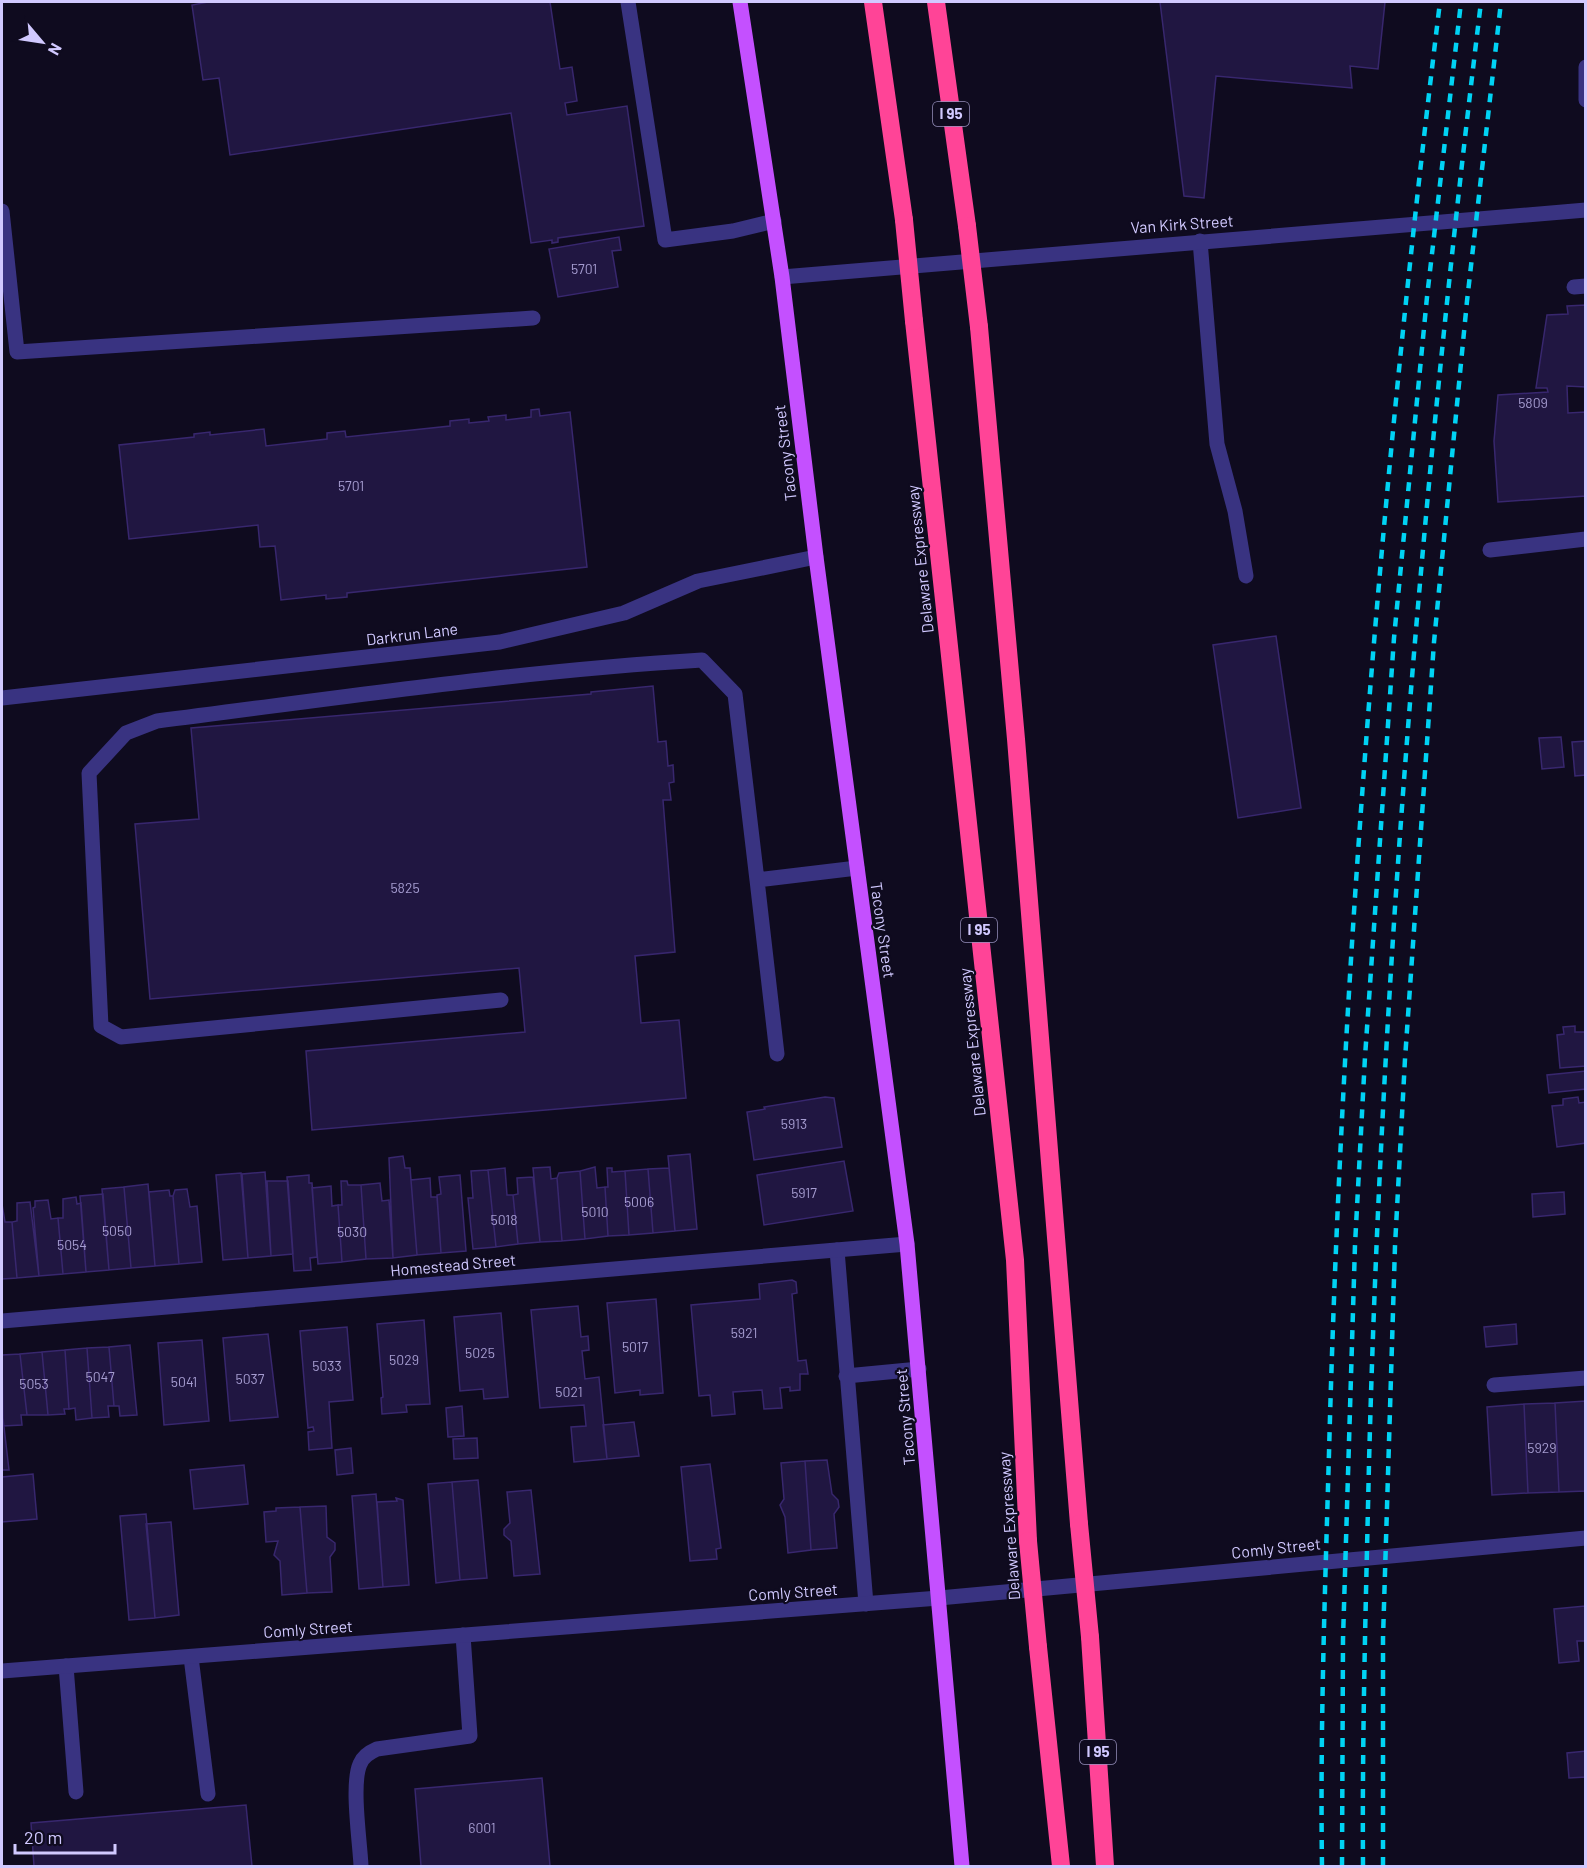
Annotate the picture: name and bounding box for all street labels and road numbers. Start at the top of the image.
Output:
road number: I 95 [933,102,969,126]
street label: Van Kirk Street [1130,210,1234,237]
street label: Tacony Street [769,404,800,502]
street label: Delaware Expressway [902,483,937,634]
street label: Darkrun Lane [365,618,459,649]
street label: Tacony Street [867,881,900,979]
road number: I 95 [961,918,997,942]
street label: Delaware Expressway [954,966,989,1117]
street label: Homestead Street [389,1250,517,1279]
street label: Tacony Street [891,1368,918,1466]
street label: Delaware Expressway [994,1450,1023,1601]
street label: Comly Street [1230,1533,1321,1562]
street label: Comly Street [748,1579,838,1604]
street label: Comly Street [263,1616,353,1641]
road number: I 95 [1080,1740,1116,1764]

